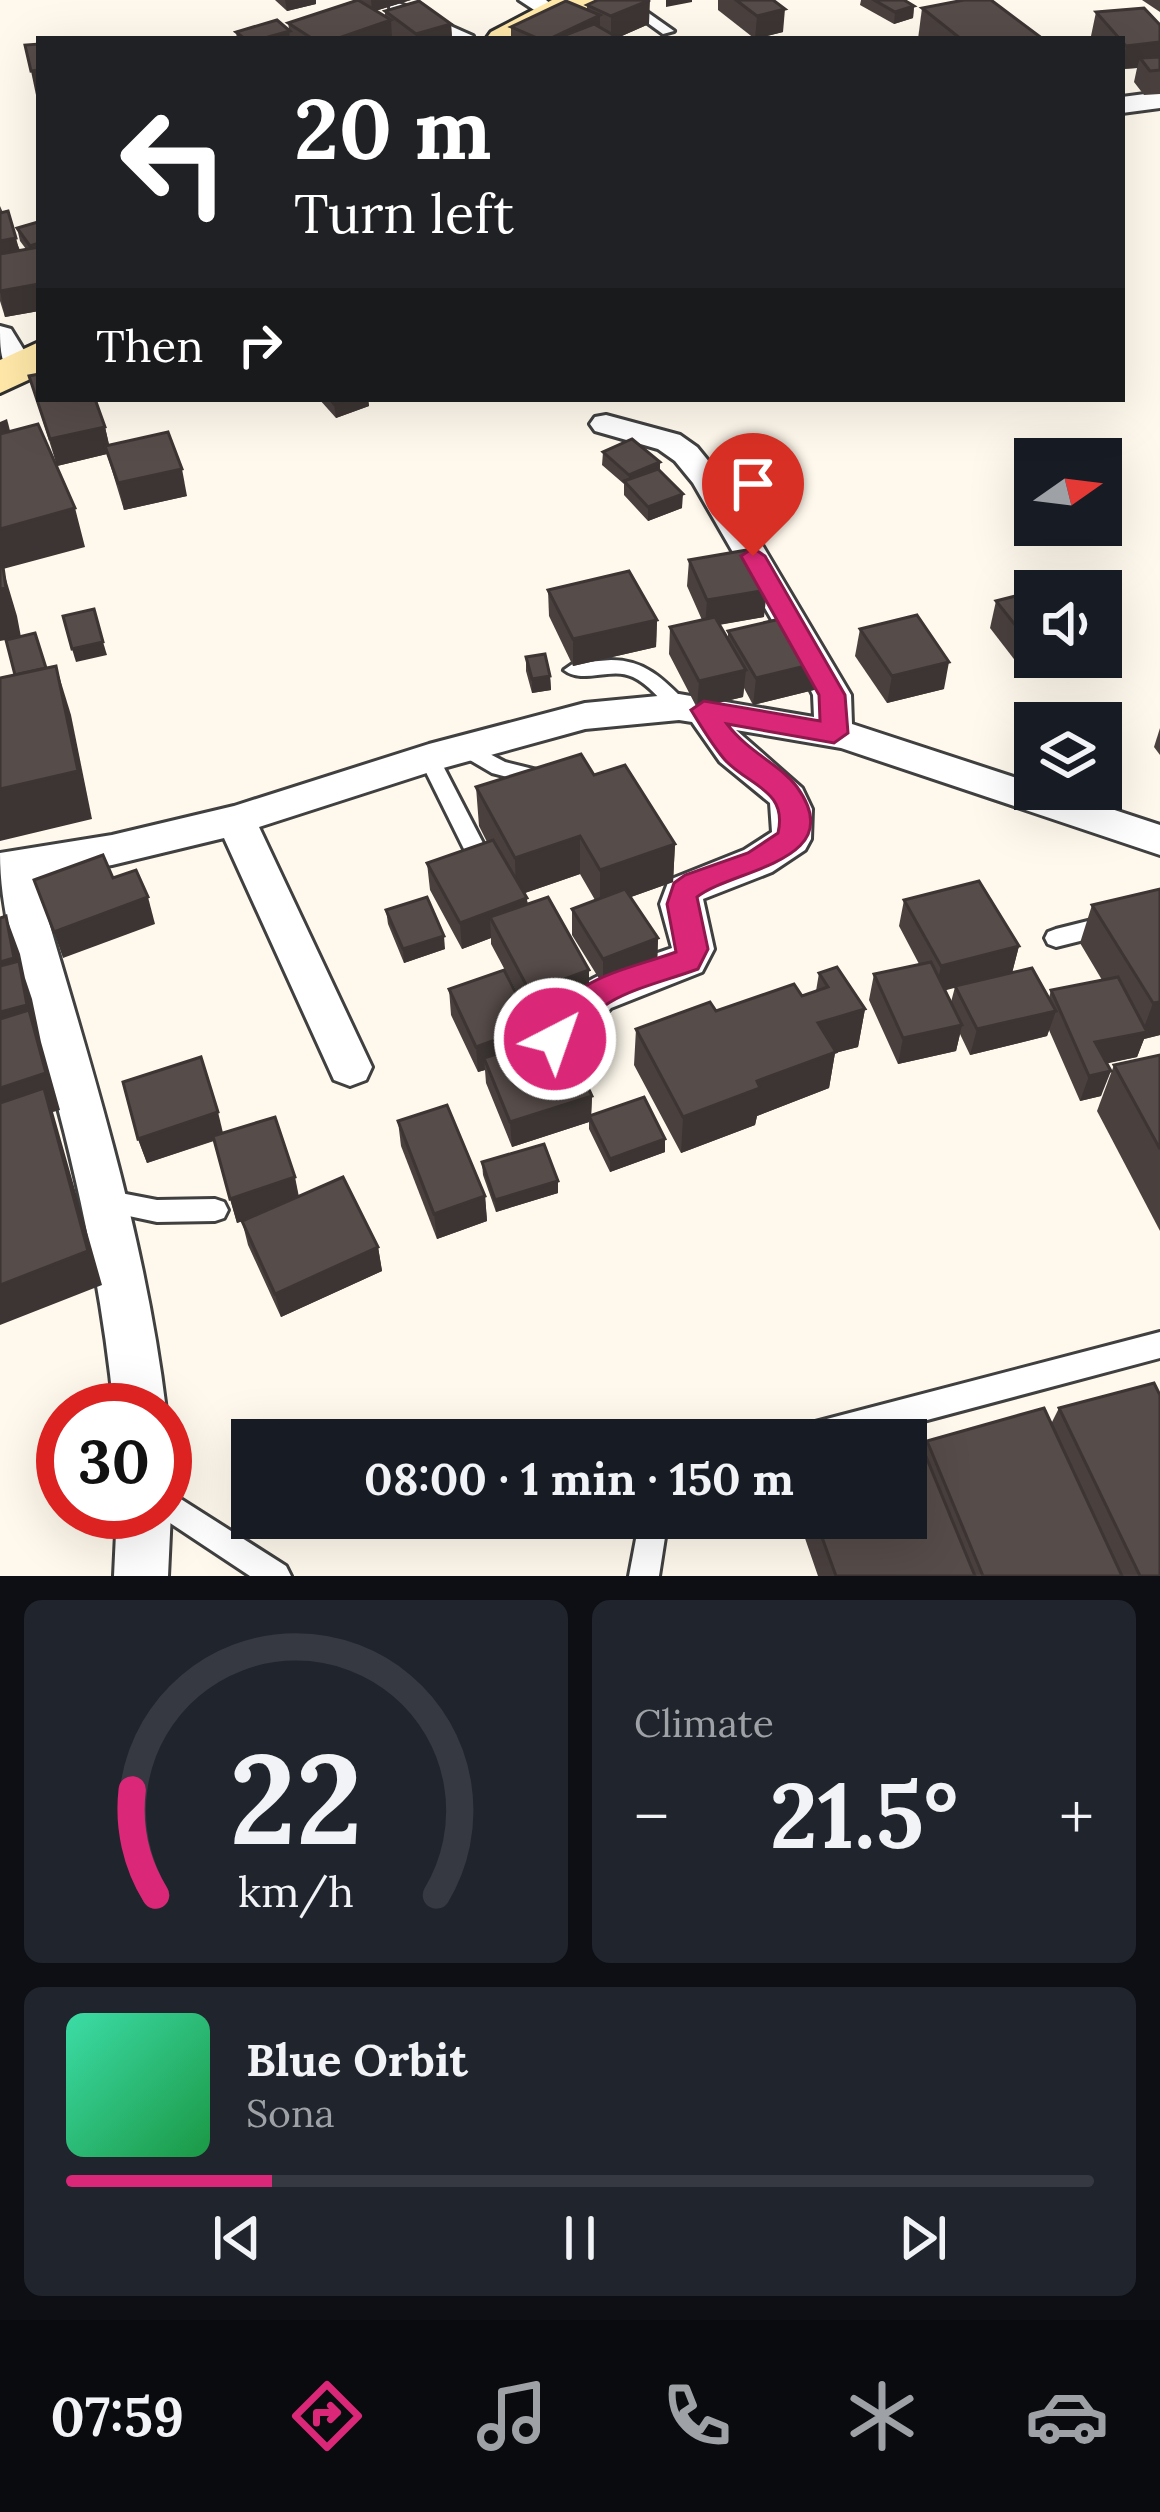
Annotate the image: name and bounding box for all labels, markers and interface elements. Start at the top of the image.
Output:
text: 20 m [294,74,492,182]
icon: left [96,84,252,240]
text: Turn left [294,179,514,248]
icon: right [227,312,293,378]
text: Then [96,317,203,374]
pin [702,433,804,556]
north arrow [1014,438,1122,546]
map controls [1014,438,1122,810]
icon: arrive [720,451,786,517]
button: sound [1014,570,1122,678]
button: layers [1014,702,1122,810]
position arrow [492,976,618,1102]
speed limit sign: 30 [36,1383,192,1539]
text: 08:00 · 1 min · 150 m [364,1450,794,1507]
text: Climate [634,1698,774,1748]
text: 22 [229,1718,363,1878]
text: 21.5° [770,1757,958,1873]
text: − [634,1774,669,1858]
text: + [1059,1774,1094,1858]
text: km/h [238,1863,354,1918]
text: Blue Orbit [246,2031,468,2088]
text: Sona [246,2088,335,2138]
icon: previous [204,2205,270,2271]
icon: pause [547,2205,613,2271]
icon: next [890,2205,956,2271]
icon: directions [285,2374,369,2458]
icon: music [470,2374,554,2458]
icon: phone [655,2374,739,2458]
icon: climate [840,2374,924,2458]
icon: car [1025,2374,1109,2458]
text: 07:59 [51,2382,184,2451]

